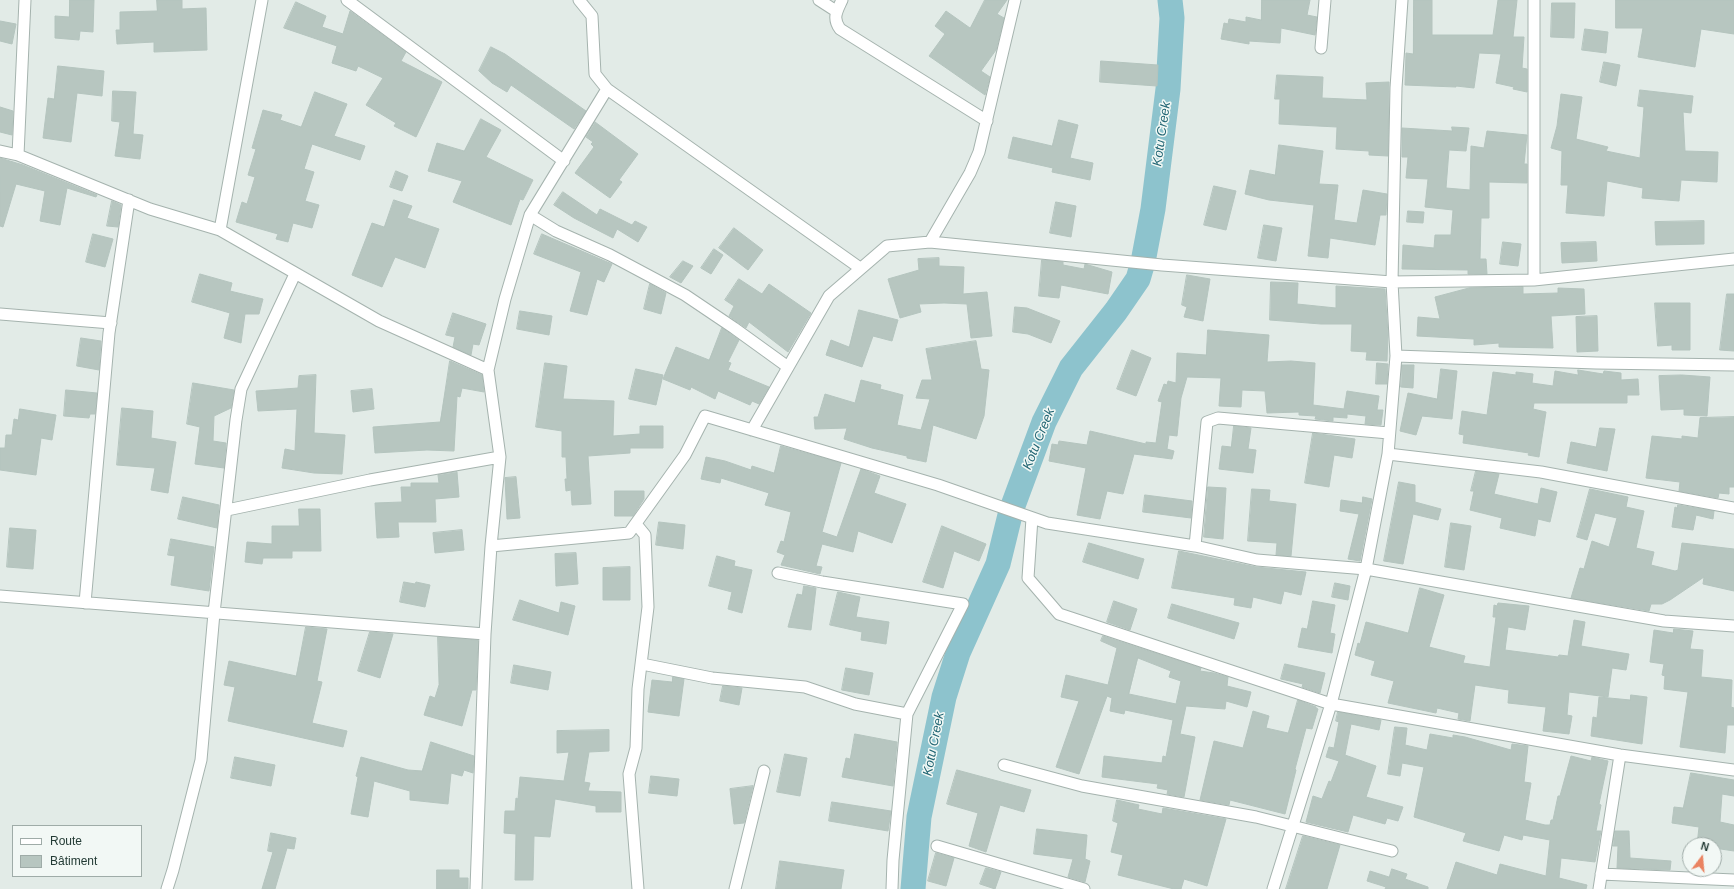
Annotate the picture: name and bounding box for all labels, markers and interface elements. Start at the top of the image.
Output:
water label: Kotu Creek [1150,101,1174,167]
water label: Kotu Creek [1020,406,1058,472]
water label: Kotu Creek [920,711,948,777]
legend [12,825,142,877]
text: Route [50,834,82,848]
north arrow [1682,837,1722,877]
text: N [1700,840,1711,853]
text: Bâtiment [50,854,97,868]

